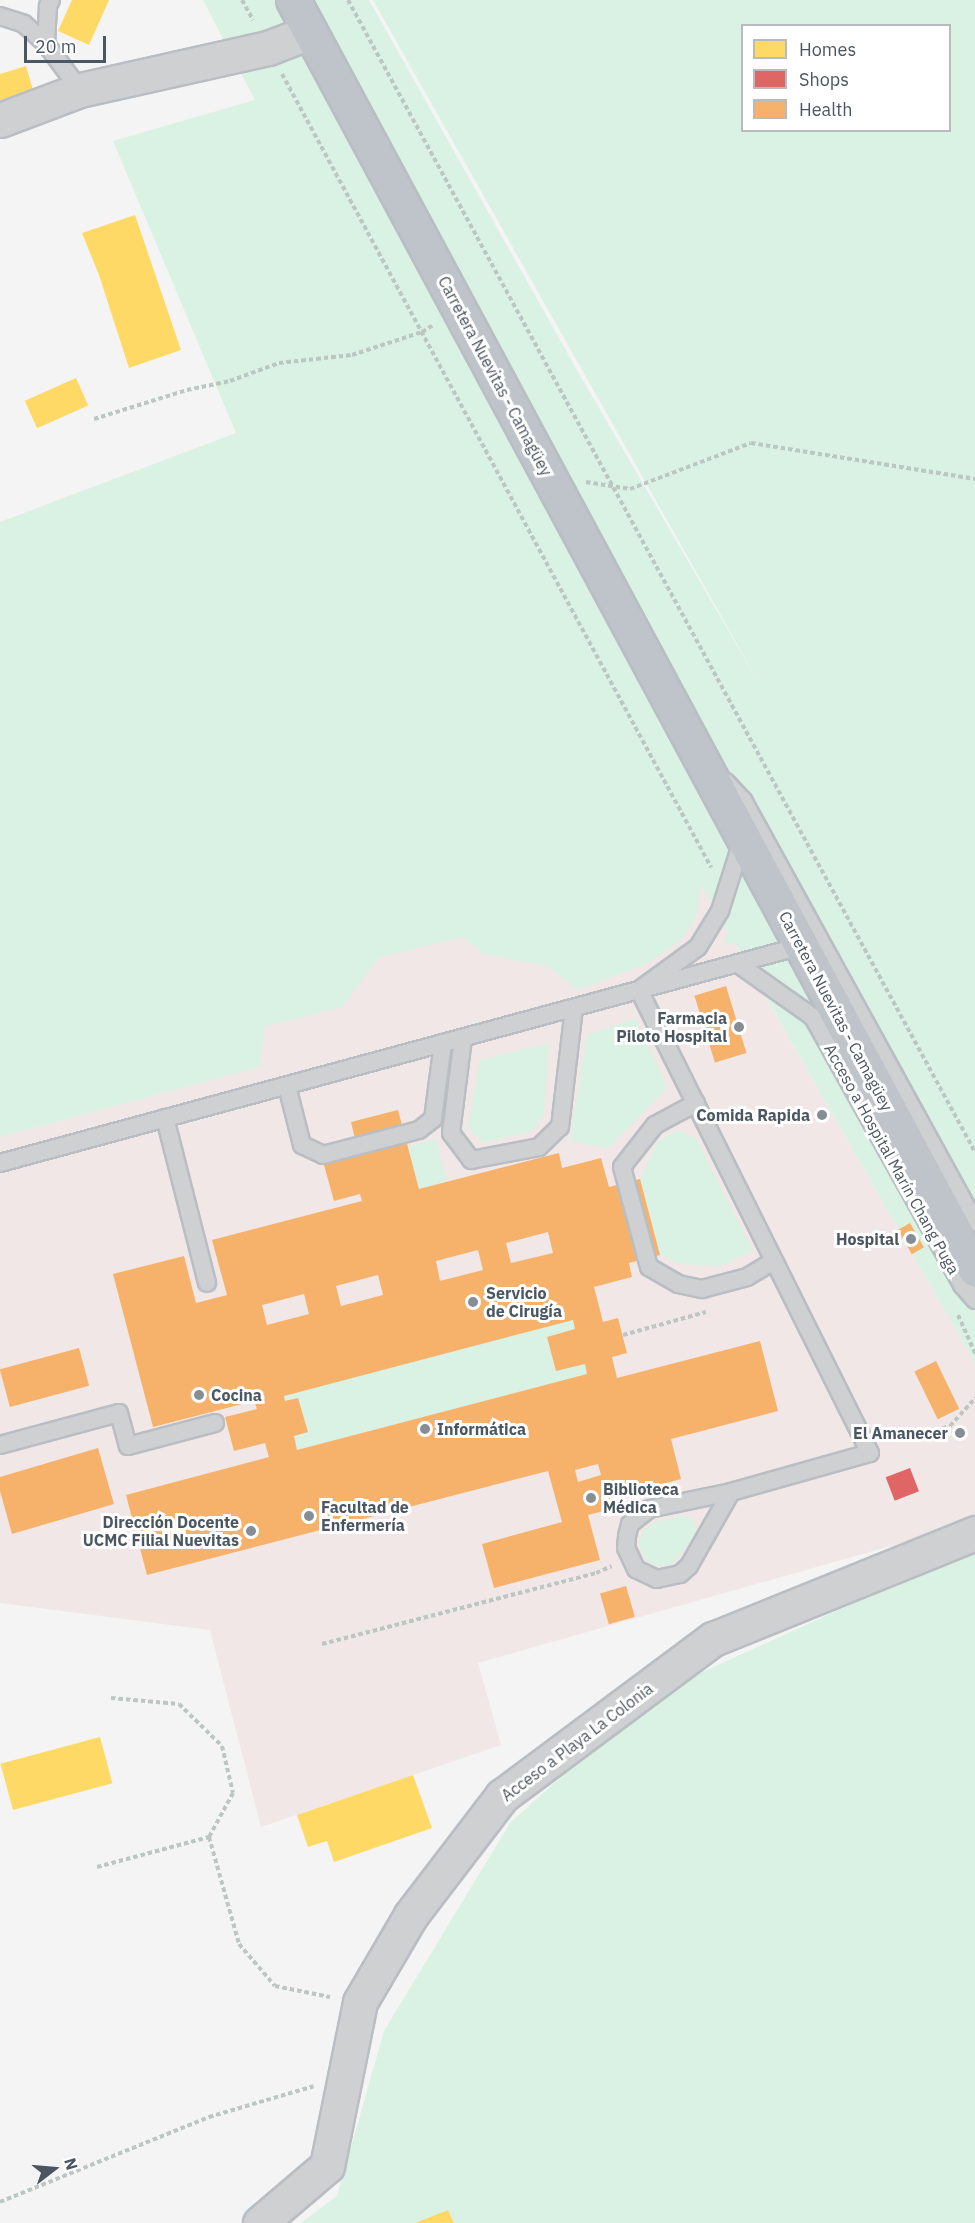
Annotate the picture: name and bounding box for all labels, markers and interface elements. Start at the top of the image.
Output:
scale bar [27,24,110,62]
legend [741,24,951,132]
text: 20 m [35,35,77,58]
text: Homes [799,38,856,61]
text: Shops [799,68,849,91]
text: Health [799,98,853,121]
street label: Carretera Nuevitas - Camagüey [434,273,556,479]
street label: Carretera Nuevitas - Camagüey [775,908,897,1114]
place label: Farmacia Piloto Hospital [616,1008,727,1046]
marker: Farmacia Piloto Hospital [732,1020,746,1034]
street label: Acceso a Hospital Marín Chang Puga [821,1041,963,1277]
place label: Comida Rapida [696,1105,810,1125]
marker: Comida Rapida [815,1108,829,1122]
place label: Hospital [836,1229,899,1249]
marker: Hospital [904,1232,918,1246]
place label: Servicio de Cirugía [486,1283,562,1321]
marker: Servicio de Cirugía [464,1293,482,1311]
place label: Cocina [211,1385,262,1405]
marker: Cocina [192,1388,206,1402]
place label: Informática [437,1419,526,1439]
marker: Informática [418,1422,432,1436]
place label: El Amanecer [853,1423,948,1443]
marker: El Amanecer [953,1426,967,1440]
place label: Biblioteca Médica [603,1479,679,1517]
marker: Biblioteca Médica [584,1491,598,1505]
place label: Facultad de Enfermería [321,1497,409,1535]
marker: Facultad de Enfermería [302,1509,316,1523]
place label: Dirección Docente UCMC Filial Nuevitas [83,1512,239,1550]
marker: Dirección Docente UCMC Filial Nuevitas [244,1524,258,1538]
street label: Acceso a Playa La Colonia [498,1679,656,1805]
north arrow [24,2139,84,2199]
text: N [60,2156,83,2172]

